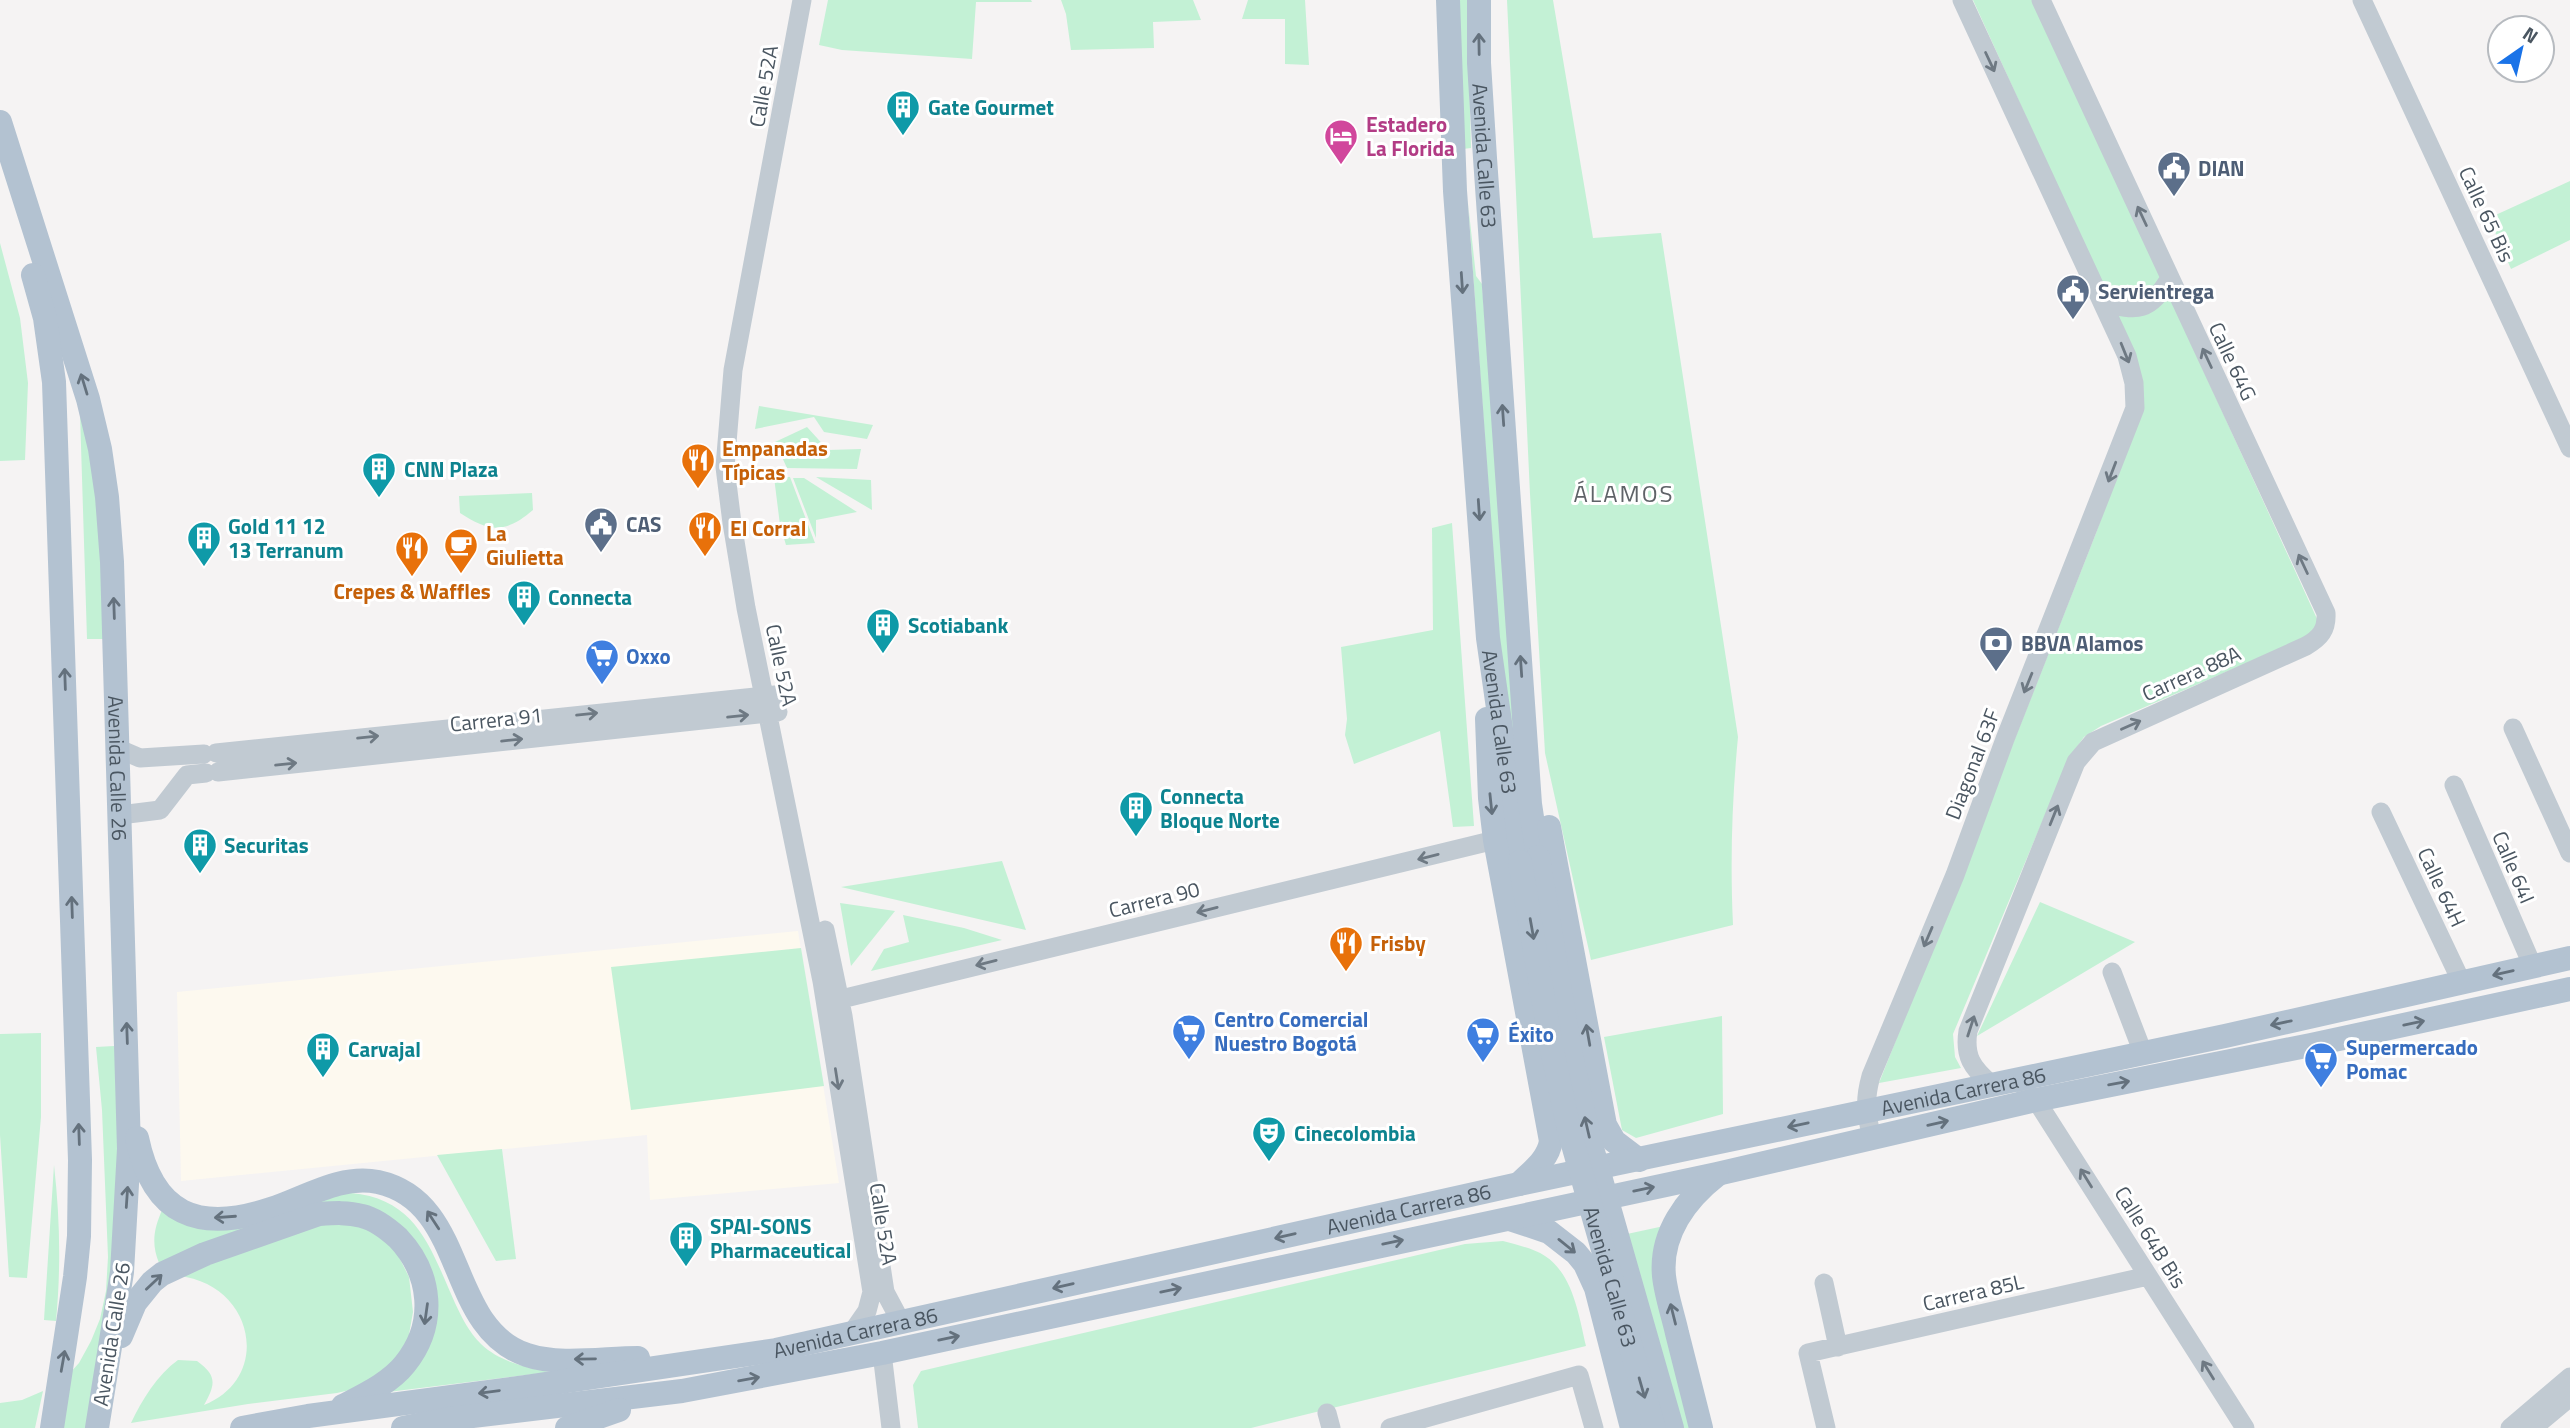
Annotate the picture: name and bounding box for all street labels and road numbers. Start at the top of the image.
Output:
street label: Calle 52A [740,42,786,130]
street label: Avenida Calle 63 [1464,82,1506,229]
street label: Calle 65 Bis [2451,161,2523,267]
street label: Calle 64G [2201,316,2265,406]
street label: Calle 52A [758,621,806,709]
street label: Carrera 88A [2136,637,2246,709]
street label: Avenida Calle 63 [1474,648,1526,796]
street label: Avenida Calle 26 [100,695,136,841]
street label: Carrera 91 [448,698,544,740]
street label: Diagonal 63F [1936,704,2008,824]
street label: Calle 64I [2485,826,2543,908]
street label: Calle 64H [2410,842,2474,932]
street label: Carrera 90 [1105,872,1203,926]
street label: Avenida Carrera 86 [1878,1058,2049,1124]
street label: Avenida Carrera 86 [1323,1175,1494,1243]
street label: Calle 64B Bis [2107,1180,2195,1294]
street label: Calle 52A [862,1181,906,1268]
street label: Avenida Calle 63 [1575,1202,1646,1351]
street label: Avenida Calle 26 [84,1260,138,1408]
street label: Carrera 85L [1919,1265,2027,1319]
street label: Avenida Carrera 86 [770,1298,941,1366]

